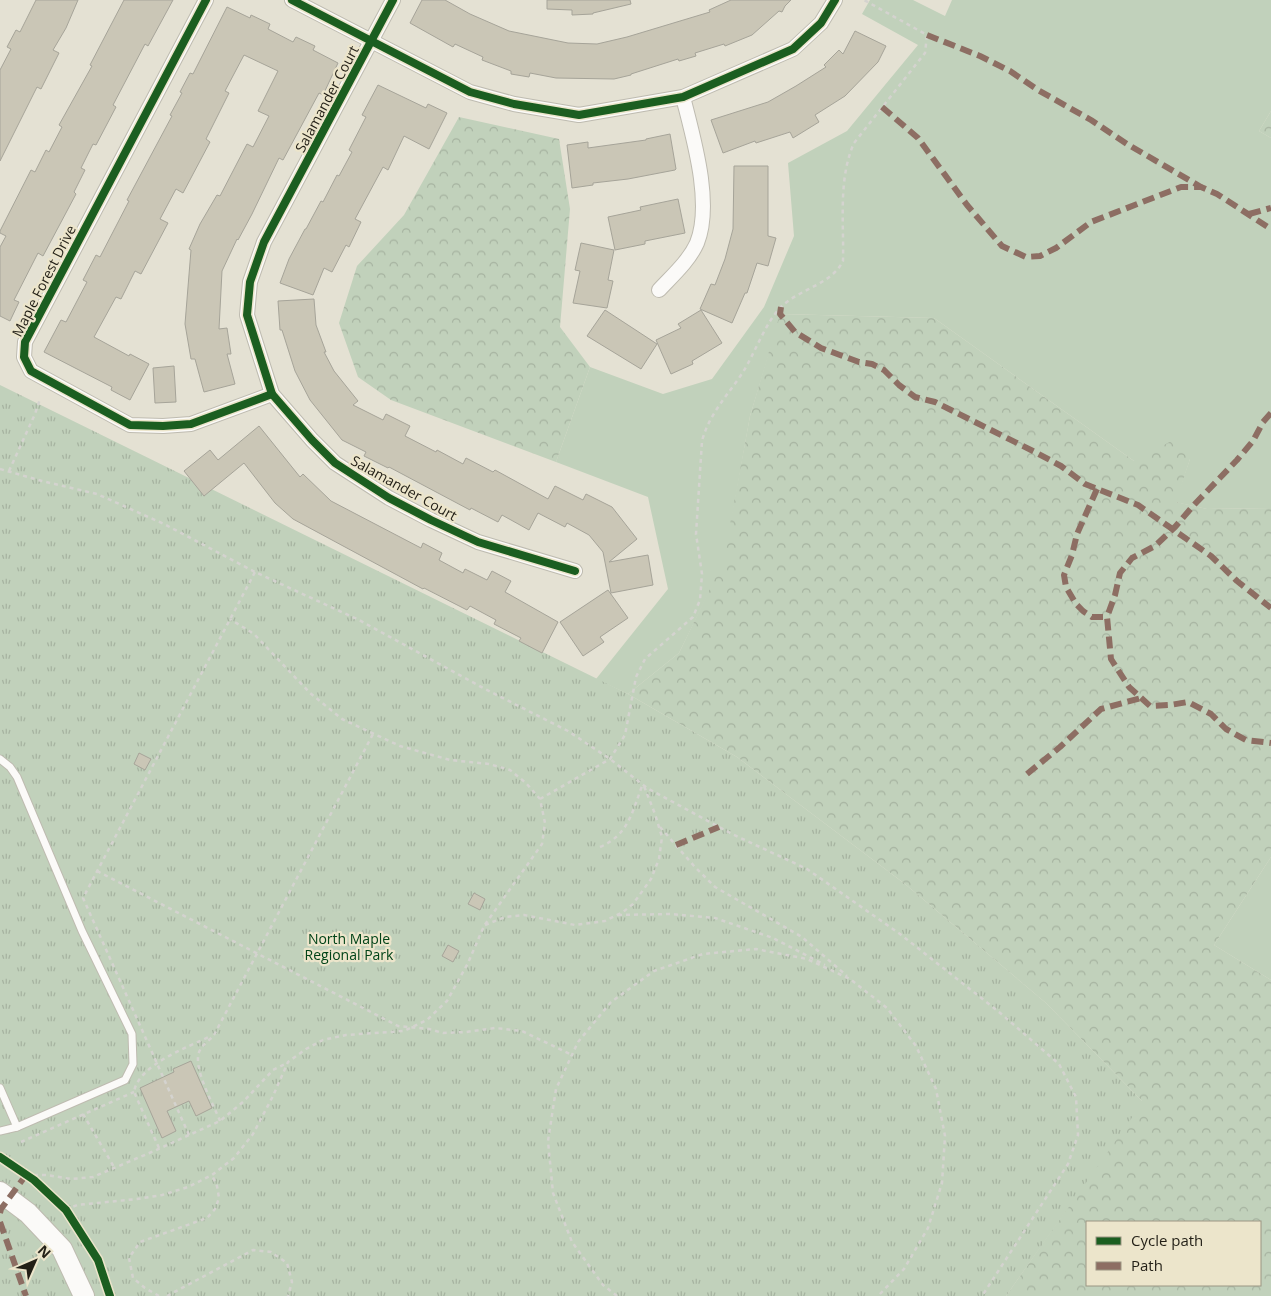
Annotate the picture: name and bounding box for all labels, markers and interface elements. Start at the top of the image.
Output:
street label: Salamander Court [290,42,363,156]
street label: Maple Forest Drive [7,222,80,340]
street label: Salamander Court [348,451,461,525]
park label: North Maple Regional Park [305,929,394,964]
legend [1086,1221,1261,1286]
text: Cycle path [1131,1230,1203,1250]
north arrow [10,1236,60,1286]
text: N [34,1241,55,1262]
text: Path [1131,1255,1163,1275]

